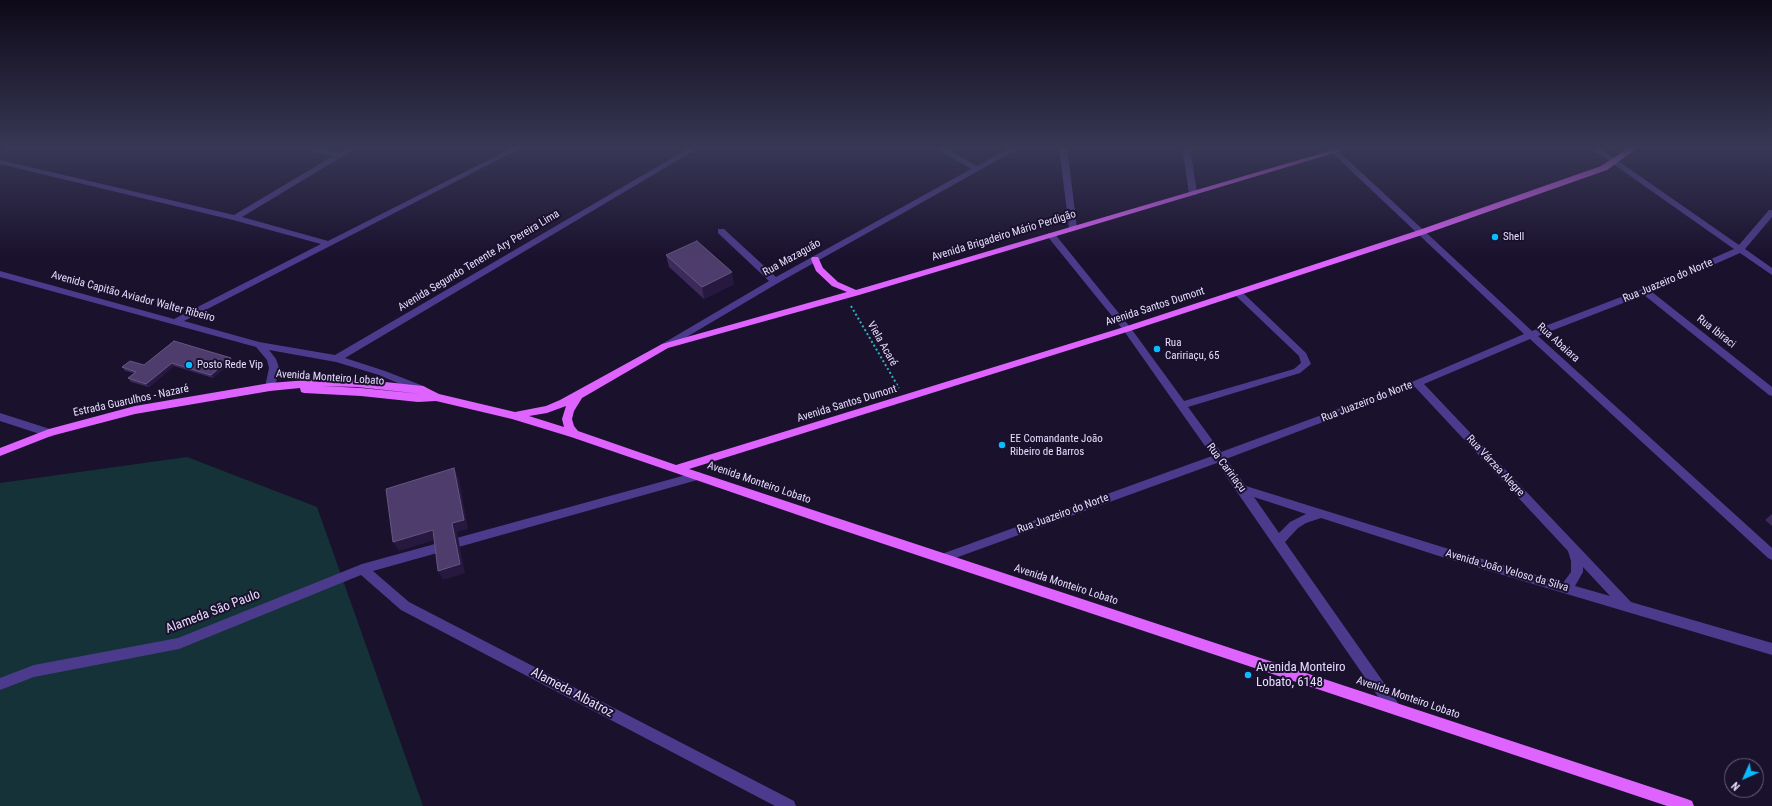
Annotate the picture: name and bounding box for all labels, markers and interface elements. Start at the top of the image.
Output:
street label: Avenida Segundo Tenente Ary Pereira Lima [396,208,562,314]
street label: Avenida Brigadeiro Mário Perdigão [930,208,1078,264]
place label: Shell [1503,230,1524,244]
marker: Shell [1490,232,1500,242]
street label: Rua Mazaguão [761,237,823,279]
street label: Rua Juazeiro do Norte [1621,256,1715,306]
street label: Avenida Capitão Aviador Walter Ribeiro [50,269,216,325]
street label: Avenida Santos Dumont [1104,285,1206,329]
street label: Rua Ibiraci [1694,313,1738,351]
street label: Viela Acaré [864,319,900,369]
street label: Rua Abaiara [1534,321,1582,365]
place label: Rua Caririaçu, 65 [1165,336,1219,362]
marker: Rua Caririaçu, 65 [1152,344,1162,354]
place label: Posto Rede Vip [197,358,263,372]
marker: Posto Rede Vip [184,360,194,370]
street label: Avenida Monteiro Lobato [275,368,385,388]
street label: Rua Juazeiro do Norte [1320,379,1414,425]
street label: Estrada Guarulhos - Nazaré [72,382,190,420]
street label: Avenida Santos Dumont [796,383,898,425]
place label: EE Comandante João Ribeiro de Barros [1010,432,1103,458]
street label: Rua Várzea Alegre [1463,433,1527,499]
marker: EE Comandante João Ribeiro de Barros [997,440,1007,450]
street label: Rua Caririaçu [1203,441,1249,495]
street label: Avenida Monteiro Lobato [706,459,812,507]
street label: Rua Juazeiro do Norte [1015,491,1111,537]
street label: Avenida João Veloso da Silva [1444,547,1570,595]
street label: Avenida Monteiro Lobato [1012,562,1120,608]
street label: Alameda São Paulo [164,587,262,637]
place label: Avenida Monteiro Lobato, 6148 [1256,660,1346,691]
street label: Alameda Albatroz [528,665,616,721]
marker: Avenida Monteiro Lobato, 6148 [1243,670,1253,680]
street label: Avenida Monteiro Lobato [1355,674,1461,722]
north arrow [1724,758,1764,798]
text: N [1729,779,1743,793]

